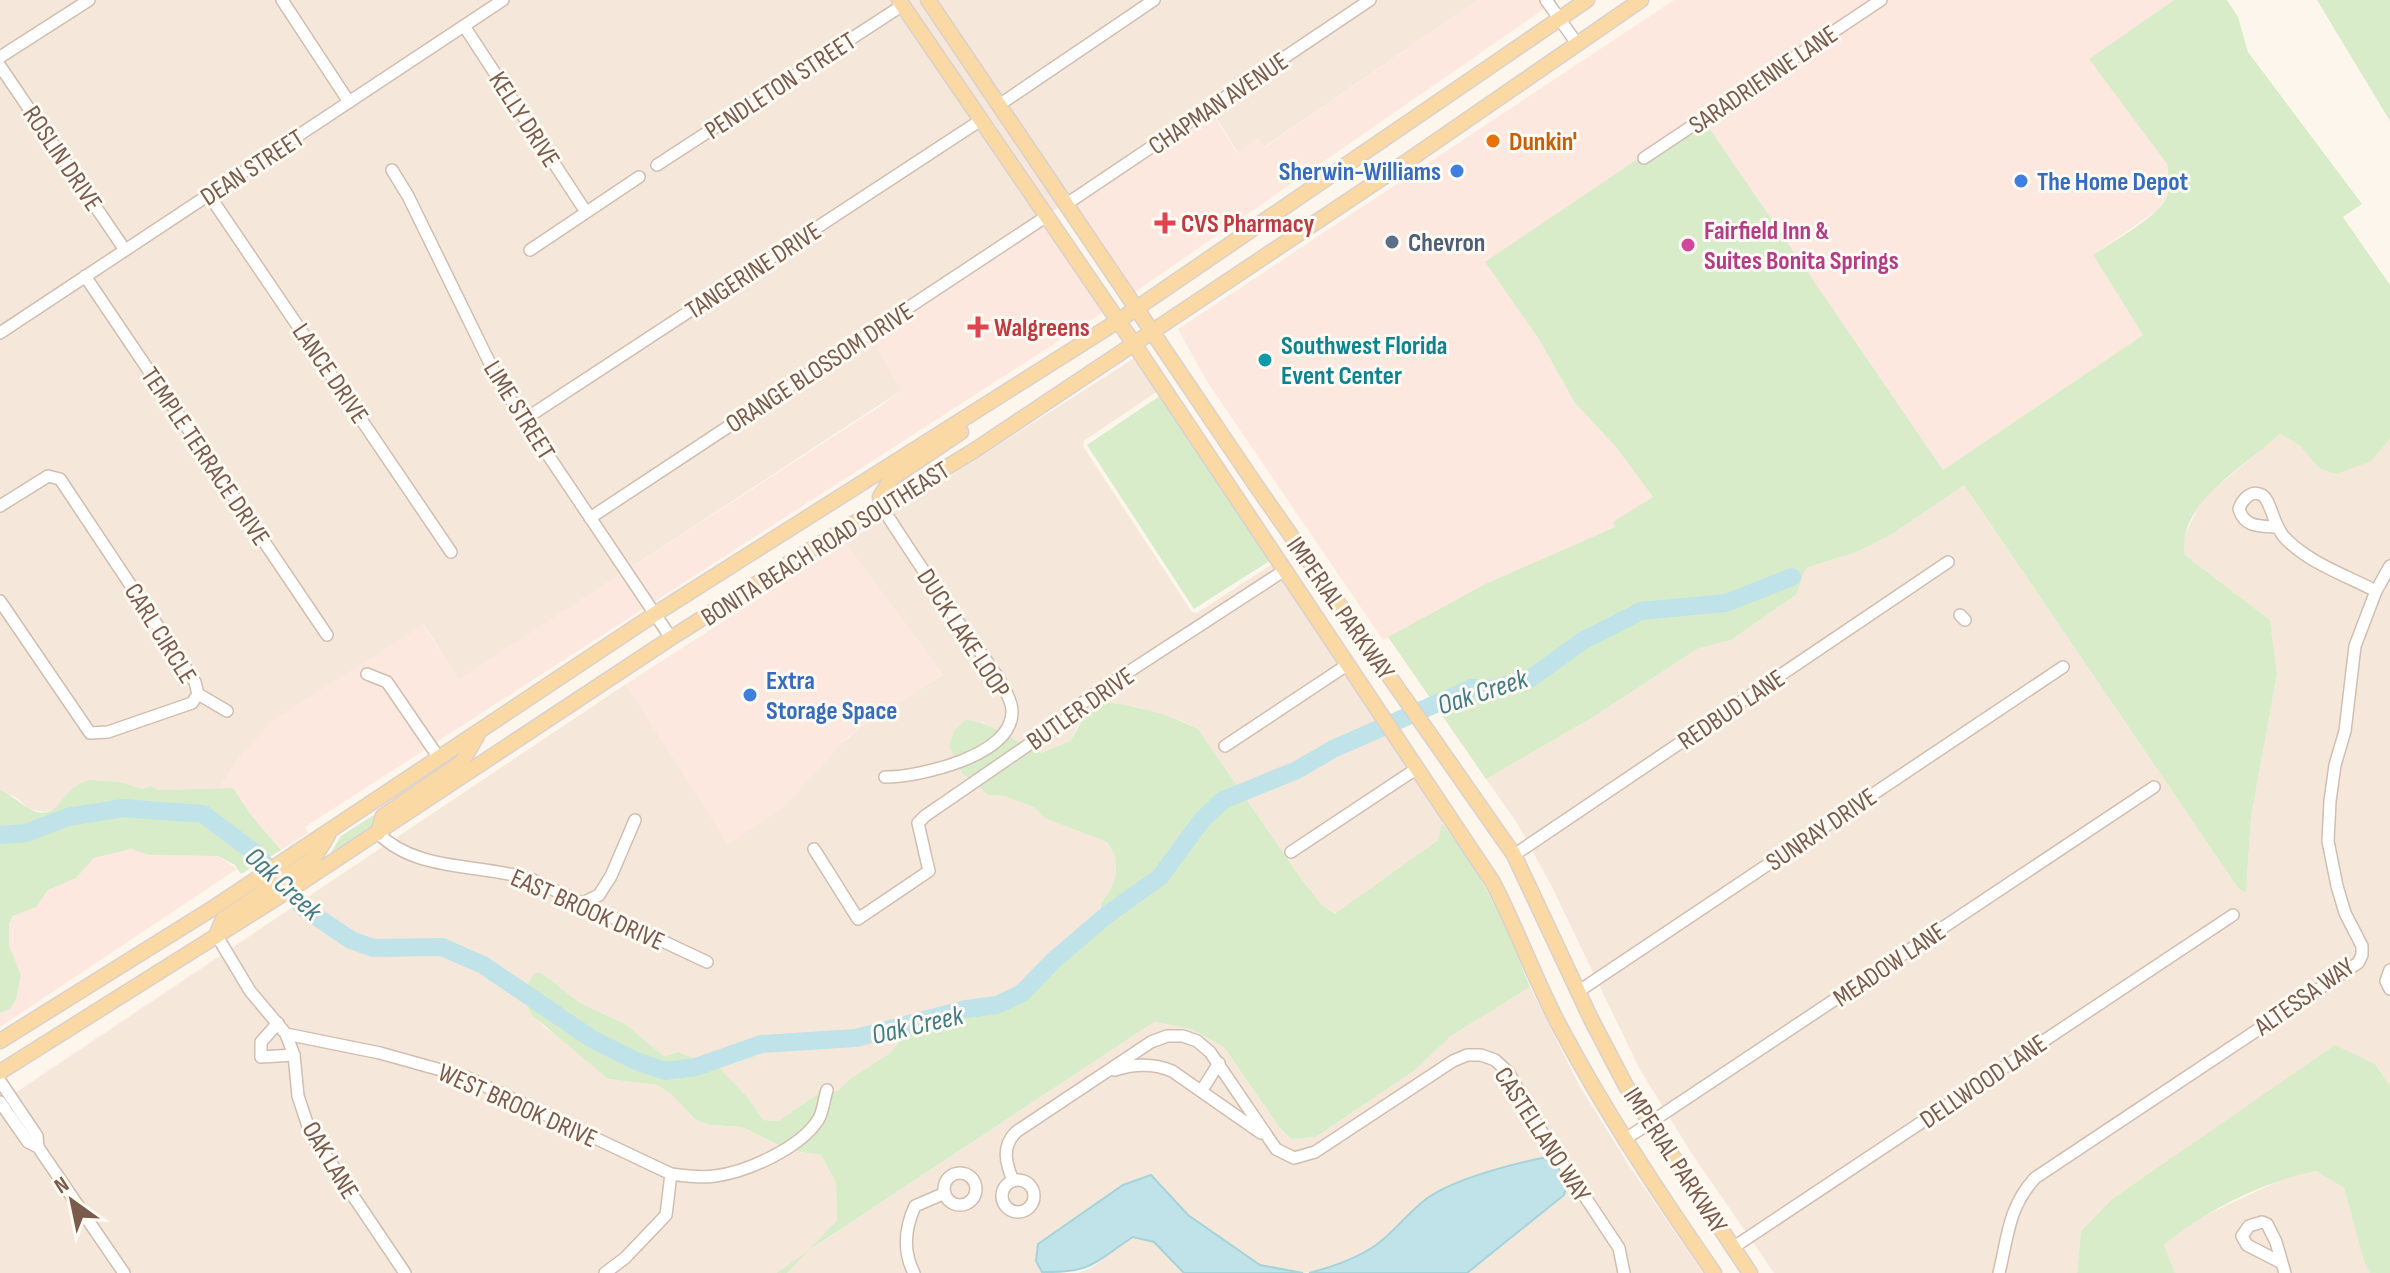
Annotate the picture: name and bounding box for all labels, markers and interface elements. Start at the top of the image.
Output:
street label: SARADRIENNE LANE [1684,19,1844,141]
street label: PENDLETON STREET [699,26,862,147]
street label: CHAPMAN AVENUE [1143,46,1294,162]
street label: KELLY DRIVE [481,66,566,173]
street label: ROSLIN DRIVE [15,100,108,217]
street label: DEAN STREET [195,123,310,213]
place label: Dunkin' [1509,127,1577,158]
marker: Dunkin' [1484,132,1502,150]
place label: Sherwin-Williams [1279,157,1441,188]
marker: Sherwin-Williams [1448,162,1466,180]
place label: The Home Depot [2037,167,2189,198]
marker: The Home Depot [2012,172,2030,190]
place label: CVS Pharmacy [1181,209,1315,240]
marker: CVS Pharmacy [1156,214,1174,232]
street label: TANGERINE DRIVE [680,216,827,327]
place label: Fairfield Inn & Suites Bonita Springs [1704,216,1899,277]
place label: Chevron [1408,228,1485,259]
marker: Chevron [1383,233,1401,251]
marker: Fairfield Inn & Suites Bonita Springs [1679,236,1697,254]
street label: ORANGE BLOSSOM DRIVE [720,296,919,440]
place label: Walgreens [994,313,1090,344]
street label: LANCE DRIVE [285,318,375,430]
marker: Walgreens [969,318,987,336]
place label: Southwest Florida Event Center [1281,331,1447,392]
marker: Southwest Florida Event Center [1256,351,1274,369]
street label: LIME STREET [476,356,561,466]
street label: TEMPLE TERRACE DRIVE [134,362,276,552]
street label: BONITA BEACH ROAD SOUTHEAST [696,455,956,633]
street label: IMPERIAL PARKWAY [1279,531,1401,686]
street label: DUCK LAKE LOOP [910,564,1016,704]
street label: CARL CIRCLE [117,578,203,690]
street label: BUTLER DRIVE [1021,661,1140,757]
water label: Oak Creek [1433,662,1533,722]
street label: REDBUD LANE [1673,663,1791,757]
place label: Extra Storage Space [766,666,897,727]
marker: Extra Storage Space [741,686,759,704]
street label: SUNRAY DRIVE [1761,782,1883,878]
water label: Oak Creek [238,840,329,929]
street label: EAST BROOK DRIVE [506,863,669,958]
street label: MEADOW LANE [1828,916,1952,1014]
street label: ALTESSA WAY [2248,952,2361,1043]
water label: Oak Creek [868,999,968,1052]
street label: DELLWOOD LANE [1915,1029,2053,1136]
street label: WEST BROOK DRIVE [433,1057,602,1155]
street label: CASTELLANO WAY [1487,1062,1597,1208]
street label: IMPERIAL PARKWAY [1616,1082,1733,1240]
street label: OAK LANE [295,1116,365,1205]
north arrow [32,1161,112,1241]
text: N [50,1171,74,1200]

